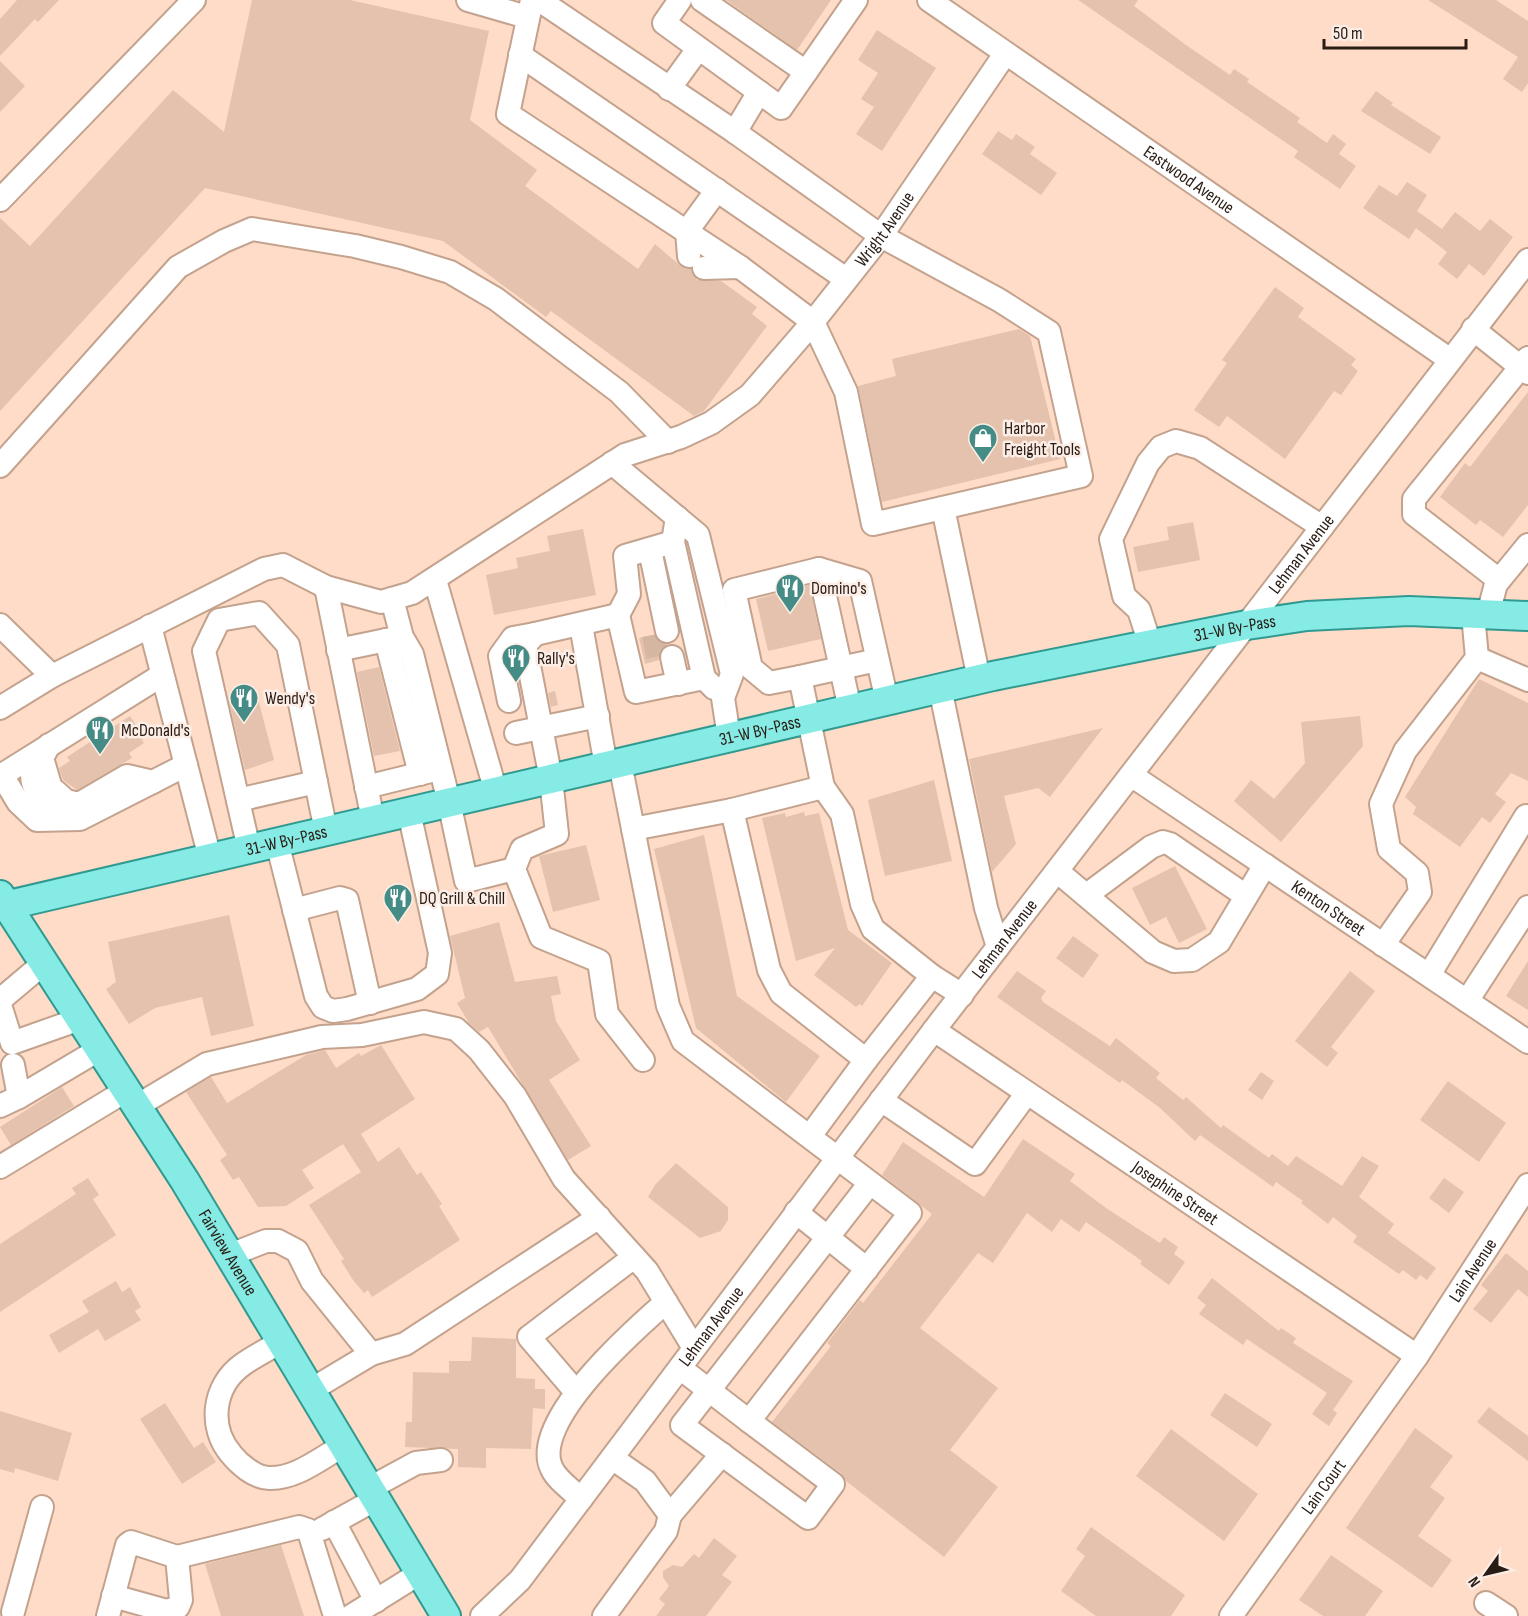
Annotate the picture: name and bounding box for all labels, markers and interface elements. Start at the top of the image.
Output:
scale bar [1324,12,1466,50]
text: 50 m [1333,23,1363,44]
street label: Eastwood Avenue [1140,141,1238,218]
street label: Wright Avenue [850,188,919,271]
place label: Harbor Freight Tools [1004,418,1081,460]
shop icon: Harbor Freight Tools [967,422,999,464]
street label: Lehman Avenue [1264,510,1338,598]
restaurant icon: Domino's [774,572,806,614]
place label: Domino's [811,578,867,599]
street label: 31-W By-Pass [1192,610,1277,646]
restaurant icon: Rally's [500,642,532,684]
place label: Rally's [537,648,575,669]
restaurant icon: Wendy's [228,682,260,724]
place label: Wendy's [265,688,315,709]
street label: 31-W By-Pass [717,711,802,750]
restaurant icon: McDonald's [84,714,116,756]
place label: McDonald's [121,720,190,741]
street label: 31-W By-Pass [244,821,329,860]
street label: Kenton Street [1288,876,1370,940]
restaurant icon: DQ Grill & Chill [382,882,414,924]
place label: DQ Grill & Chill [419,888,505,909]
street label: Lehman Avenue [967,895,1042,983]
street label: Josephine Street [1127,1156,1223,1230]
street label: Fairview Avenue [194,1206,262,1299]
street label: Lain Avenue [1444,1234,1501,1306]
street label: Lehman Avenue [674,1282,748,1370]
street label: Lain Court [1297,1455,1350,1518]
north arrow [1456,1544,1516,1604]
text: N [1465,1573,1485,1590]

